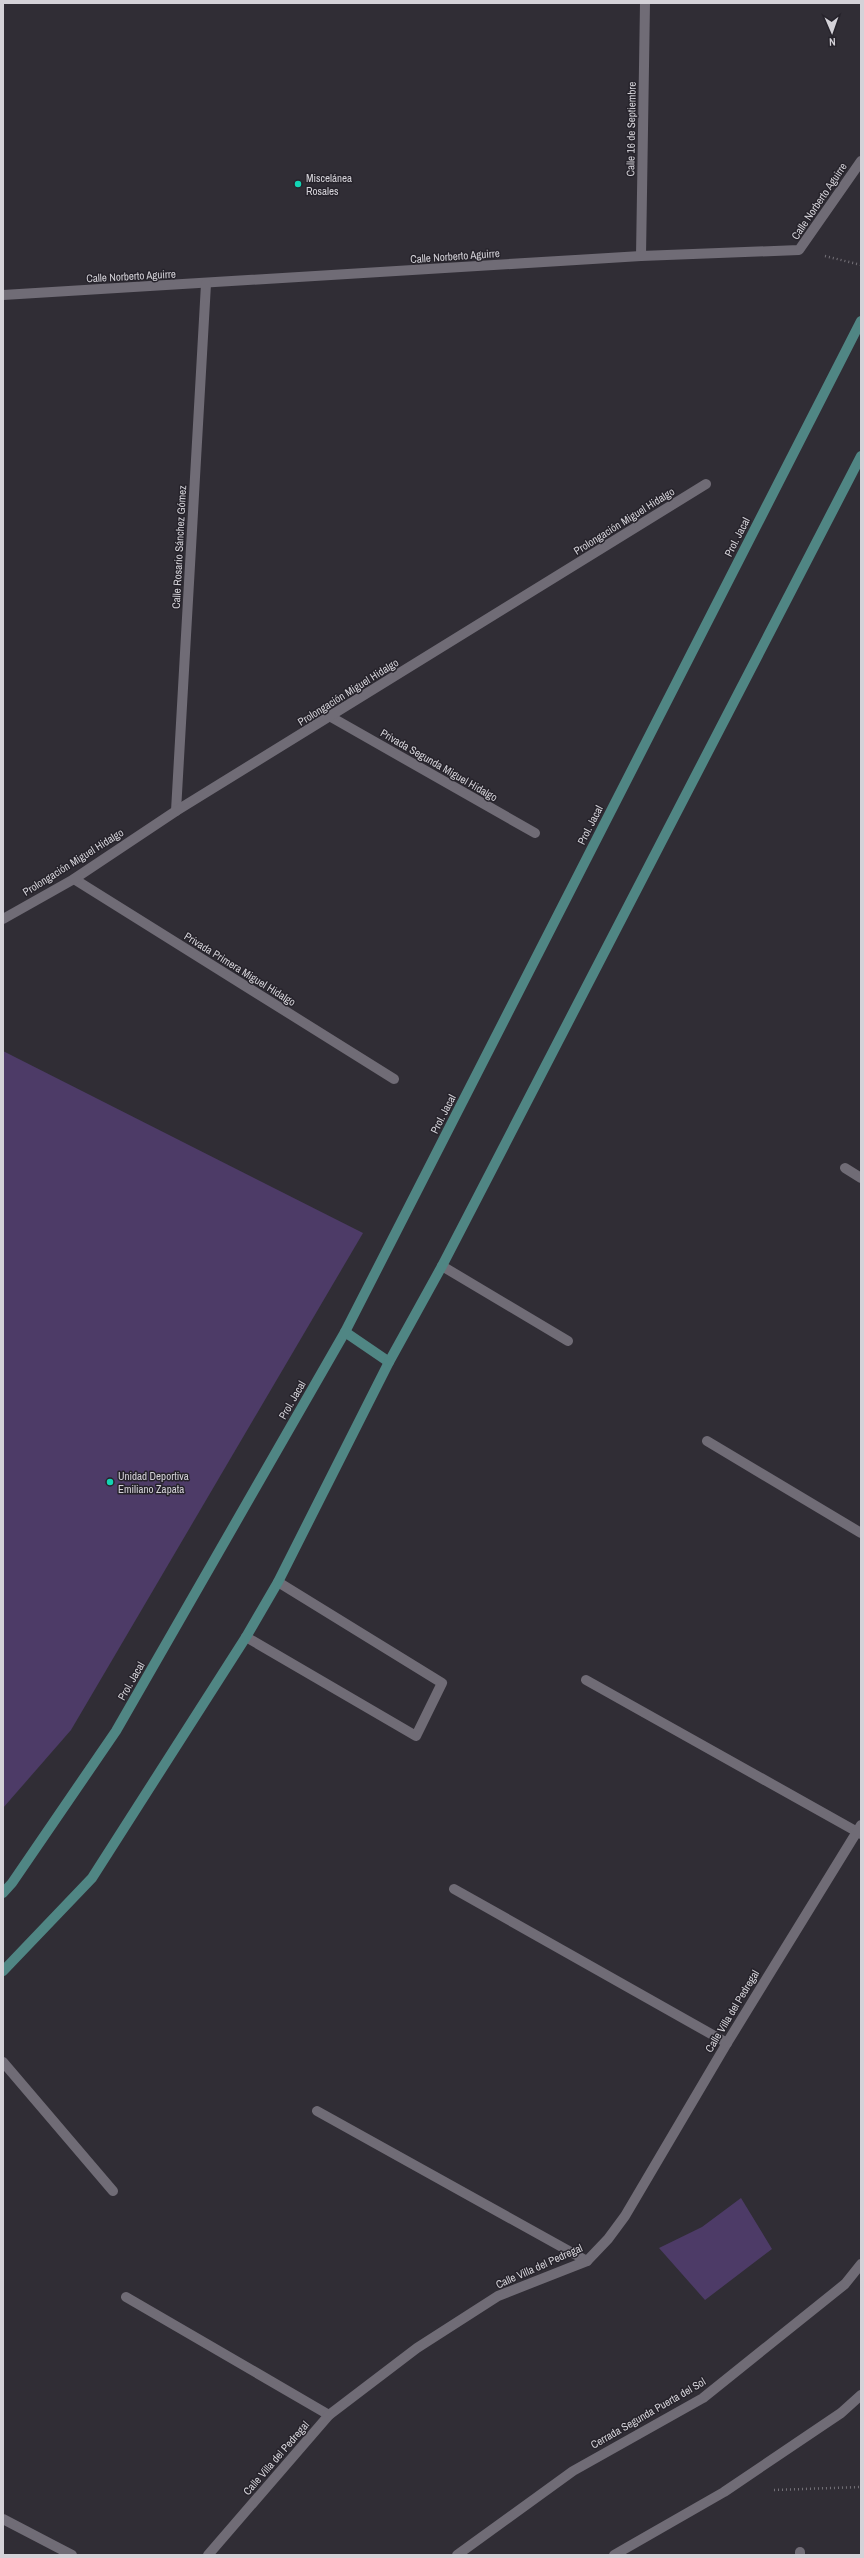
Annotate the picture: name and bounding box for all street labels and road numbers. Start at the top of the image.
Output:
street label: Calle 16 de Septiembre [623,82,639,176]
street label: Calle Norberto Aguirre [788,160,850,242]
street label: Calle Norberto Aguirre [410,246,500,266]
street label: Calle Norberto Aguirre [86,267,176,285]
street label: Calle Rosario Sánchez Gómez [169,484,189,609]
street label: Prolongación Miguel Hidalgo [571,484,677,558]
street label: Prol. Jacal [721,515,753,559]
street label: Prolongación Miguel Hidalgo [295,655,401,729]
street label: Privada Segunda Miguel Hidalgo [378,726,500,804]
street label: Prol. Jacal [574,803,606,847]
street label: Prolongación Miguel Hidalgo [20,825,126,899]
street label: Privada Primera Miguel Hidalgo [182,929,298,1009]
street label: Prol. Jacal [427,1092,459,1136]
street label: Prol. Jacal [275,1378,309,1422]
street label: Prol. Jacal [114,1659,148,1703]
street label: Calle Villa del Pedregal [702,1967,762,2055]
street label: Calle Villa del Pedregal [493,2241,585,2291]
street label: Cerrada Segunda Puerta del Sol [588,2374,708,2452]
street label: Calle Villa del Pedregal [240,2418,312,2498]

